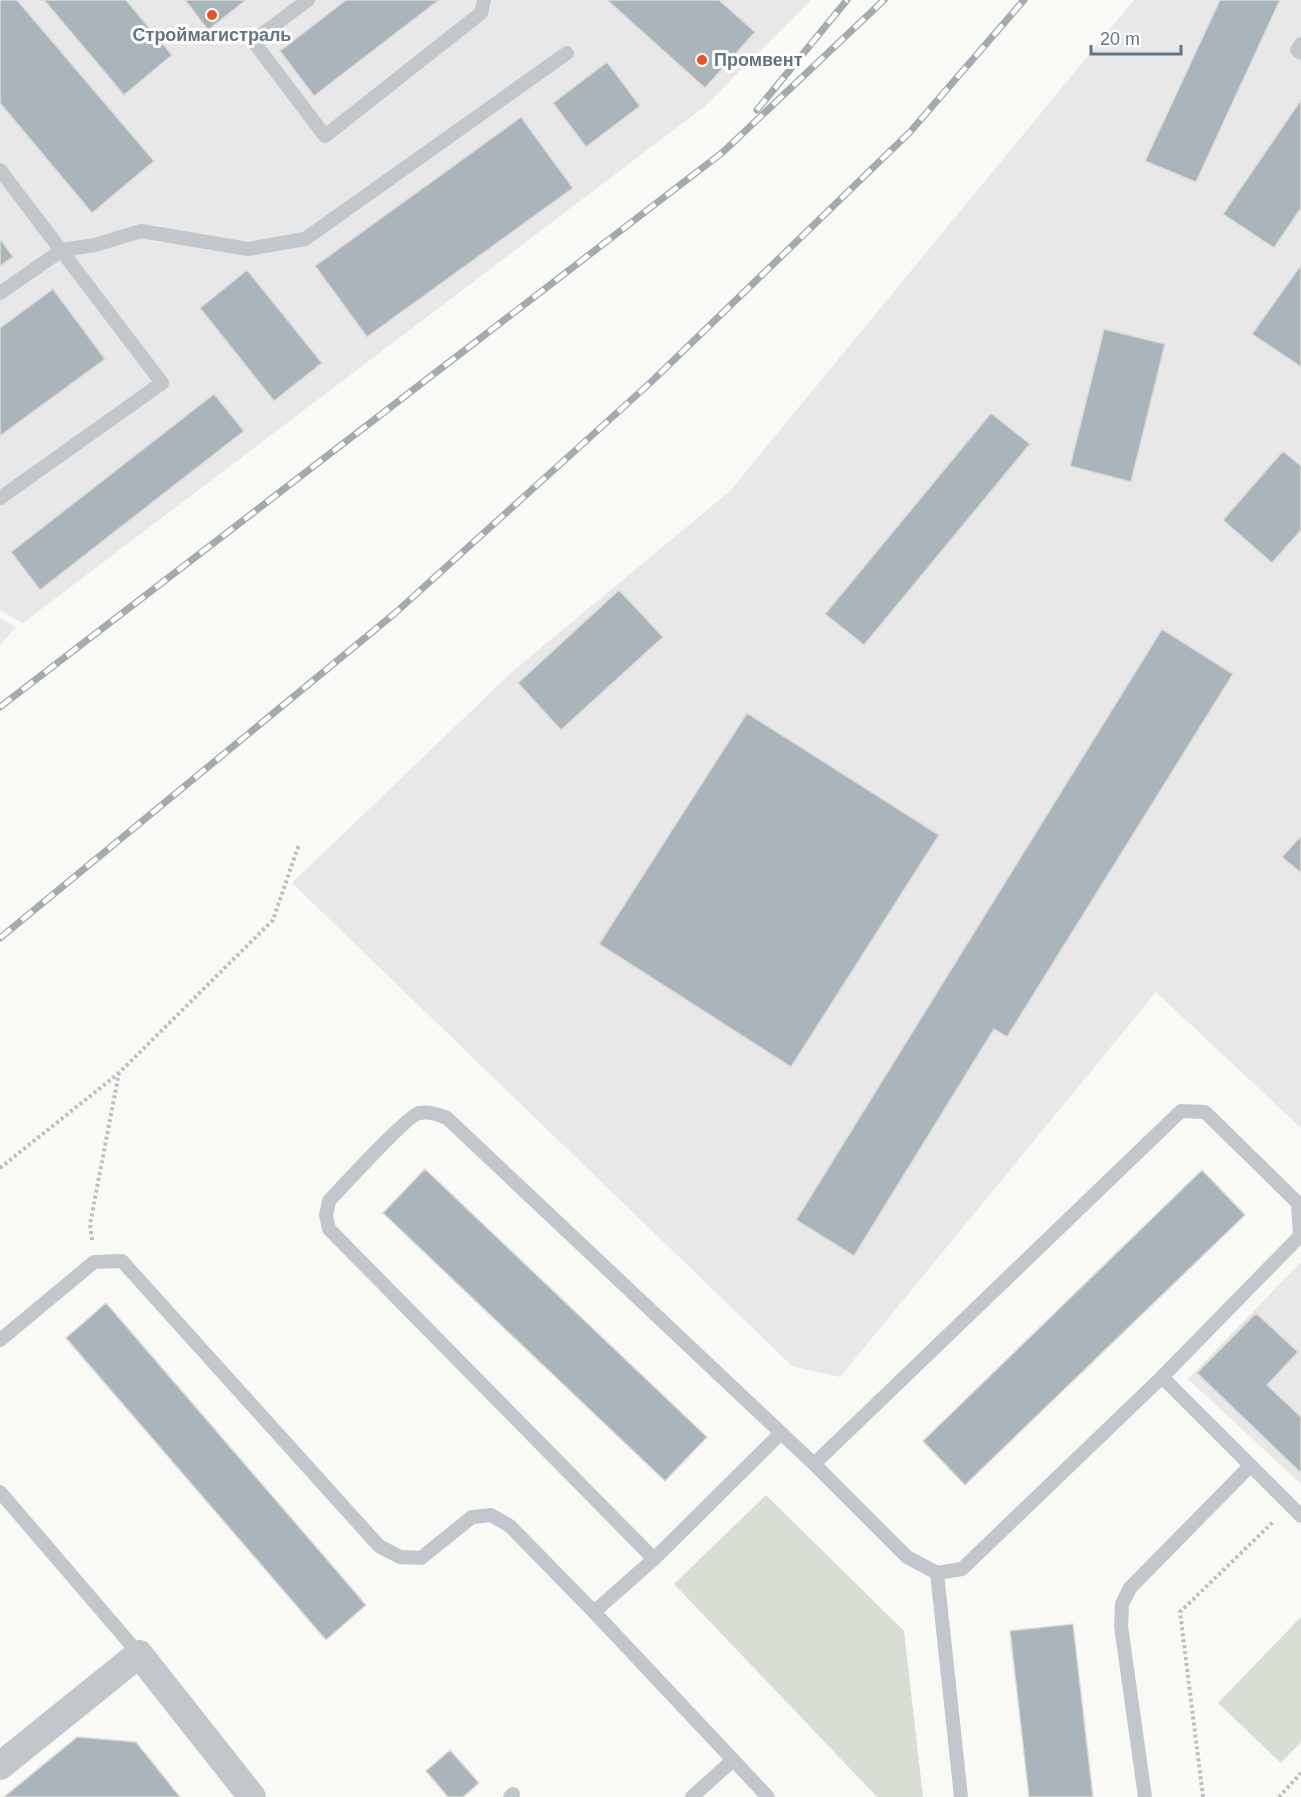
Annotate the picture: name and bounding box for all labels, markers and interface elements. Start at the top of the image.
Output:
marker: Строймагистраль [205,8,219,22]
scale bar [1091,18,1181,56]
place label: Строймагистраль [133,25,291,45]
text: 20 m [1100,29,1140,49]
place label: Промвент [714,50,803,70]
marker: Промвент [695,53,709,67]

